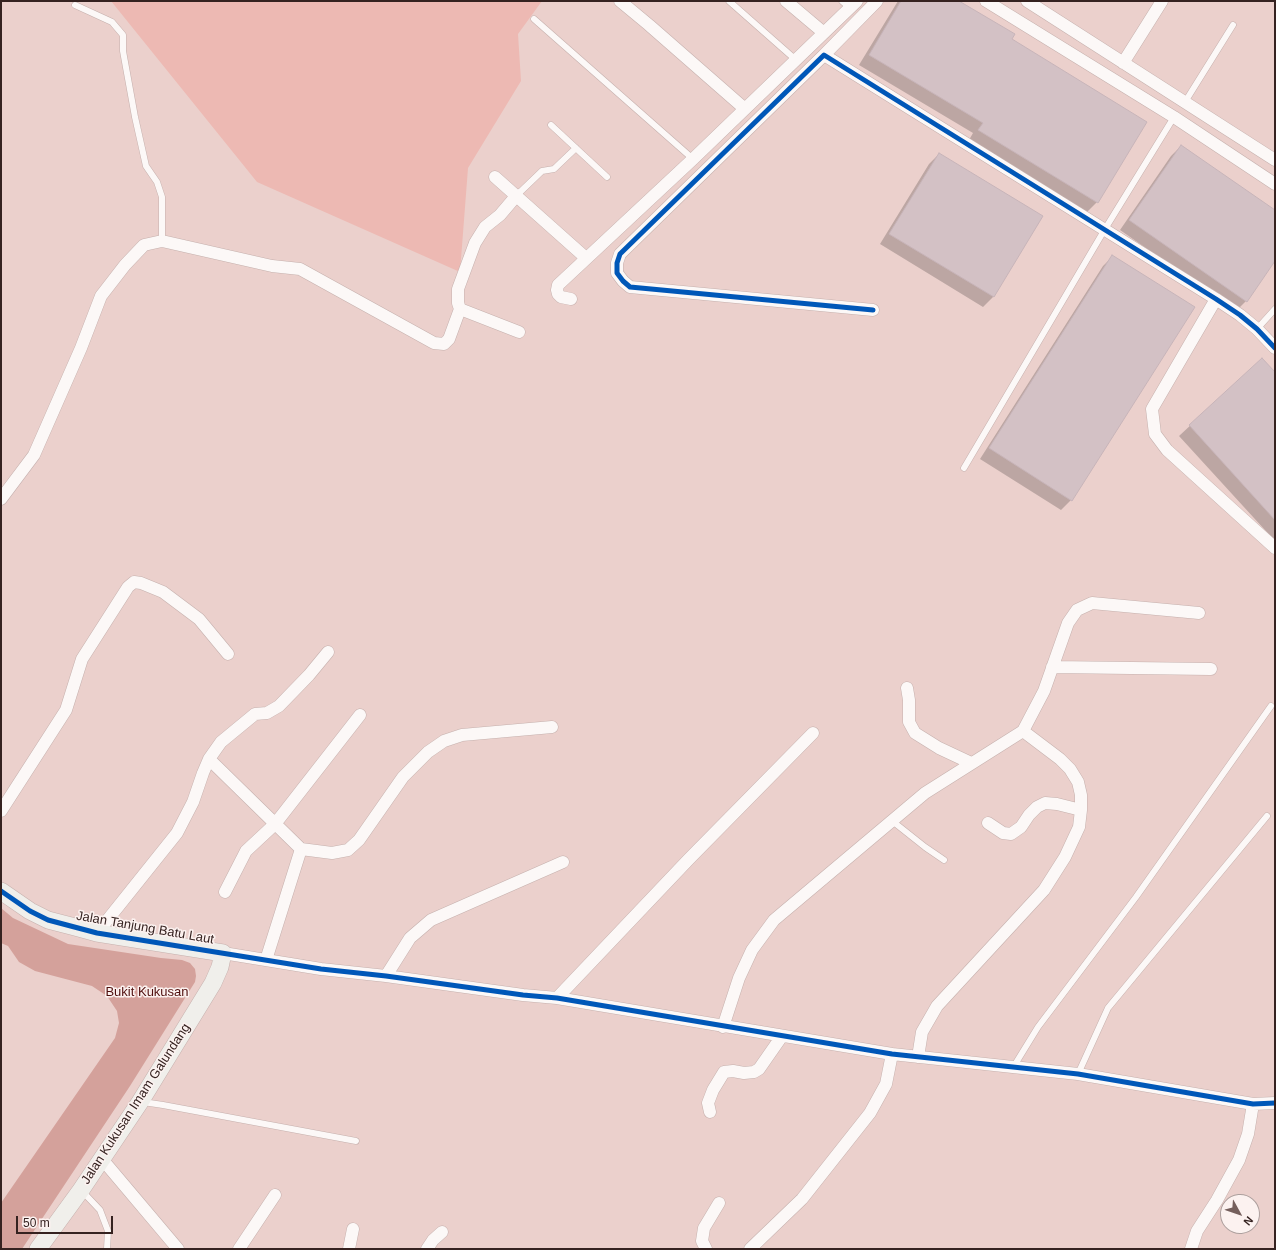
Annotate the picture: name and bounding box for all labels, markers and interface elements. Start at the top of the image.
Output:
street label: Jalan Tanjung Batu Laut [75,908,215,948]
park label: Bukit Kukusan [105,984,189,1000]
street label: Jalan Kukusan Imam Galundang [78,1021,194,1187]
north arrow [1220,1194,1260,1234]
scale bar [18,1208,115,1234]
text: N [1241,1214,1256,1228]
text: 50 m [23,1216,50,1230]

